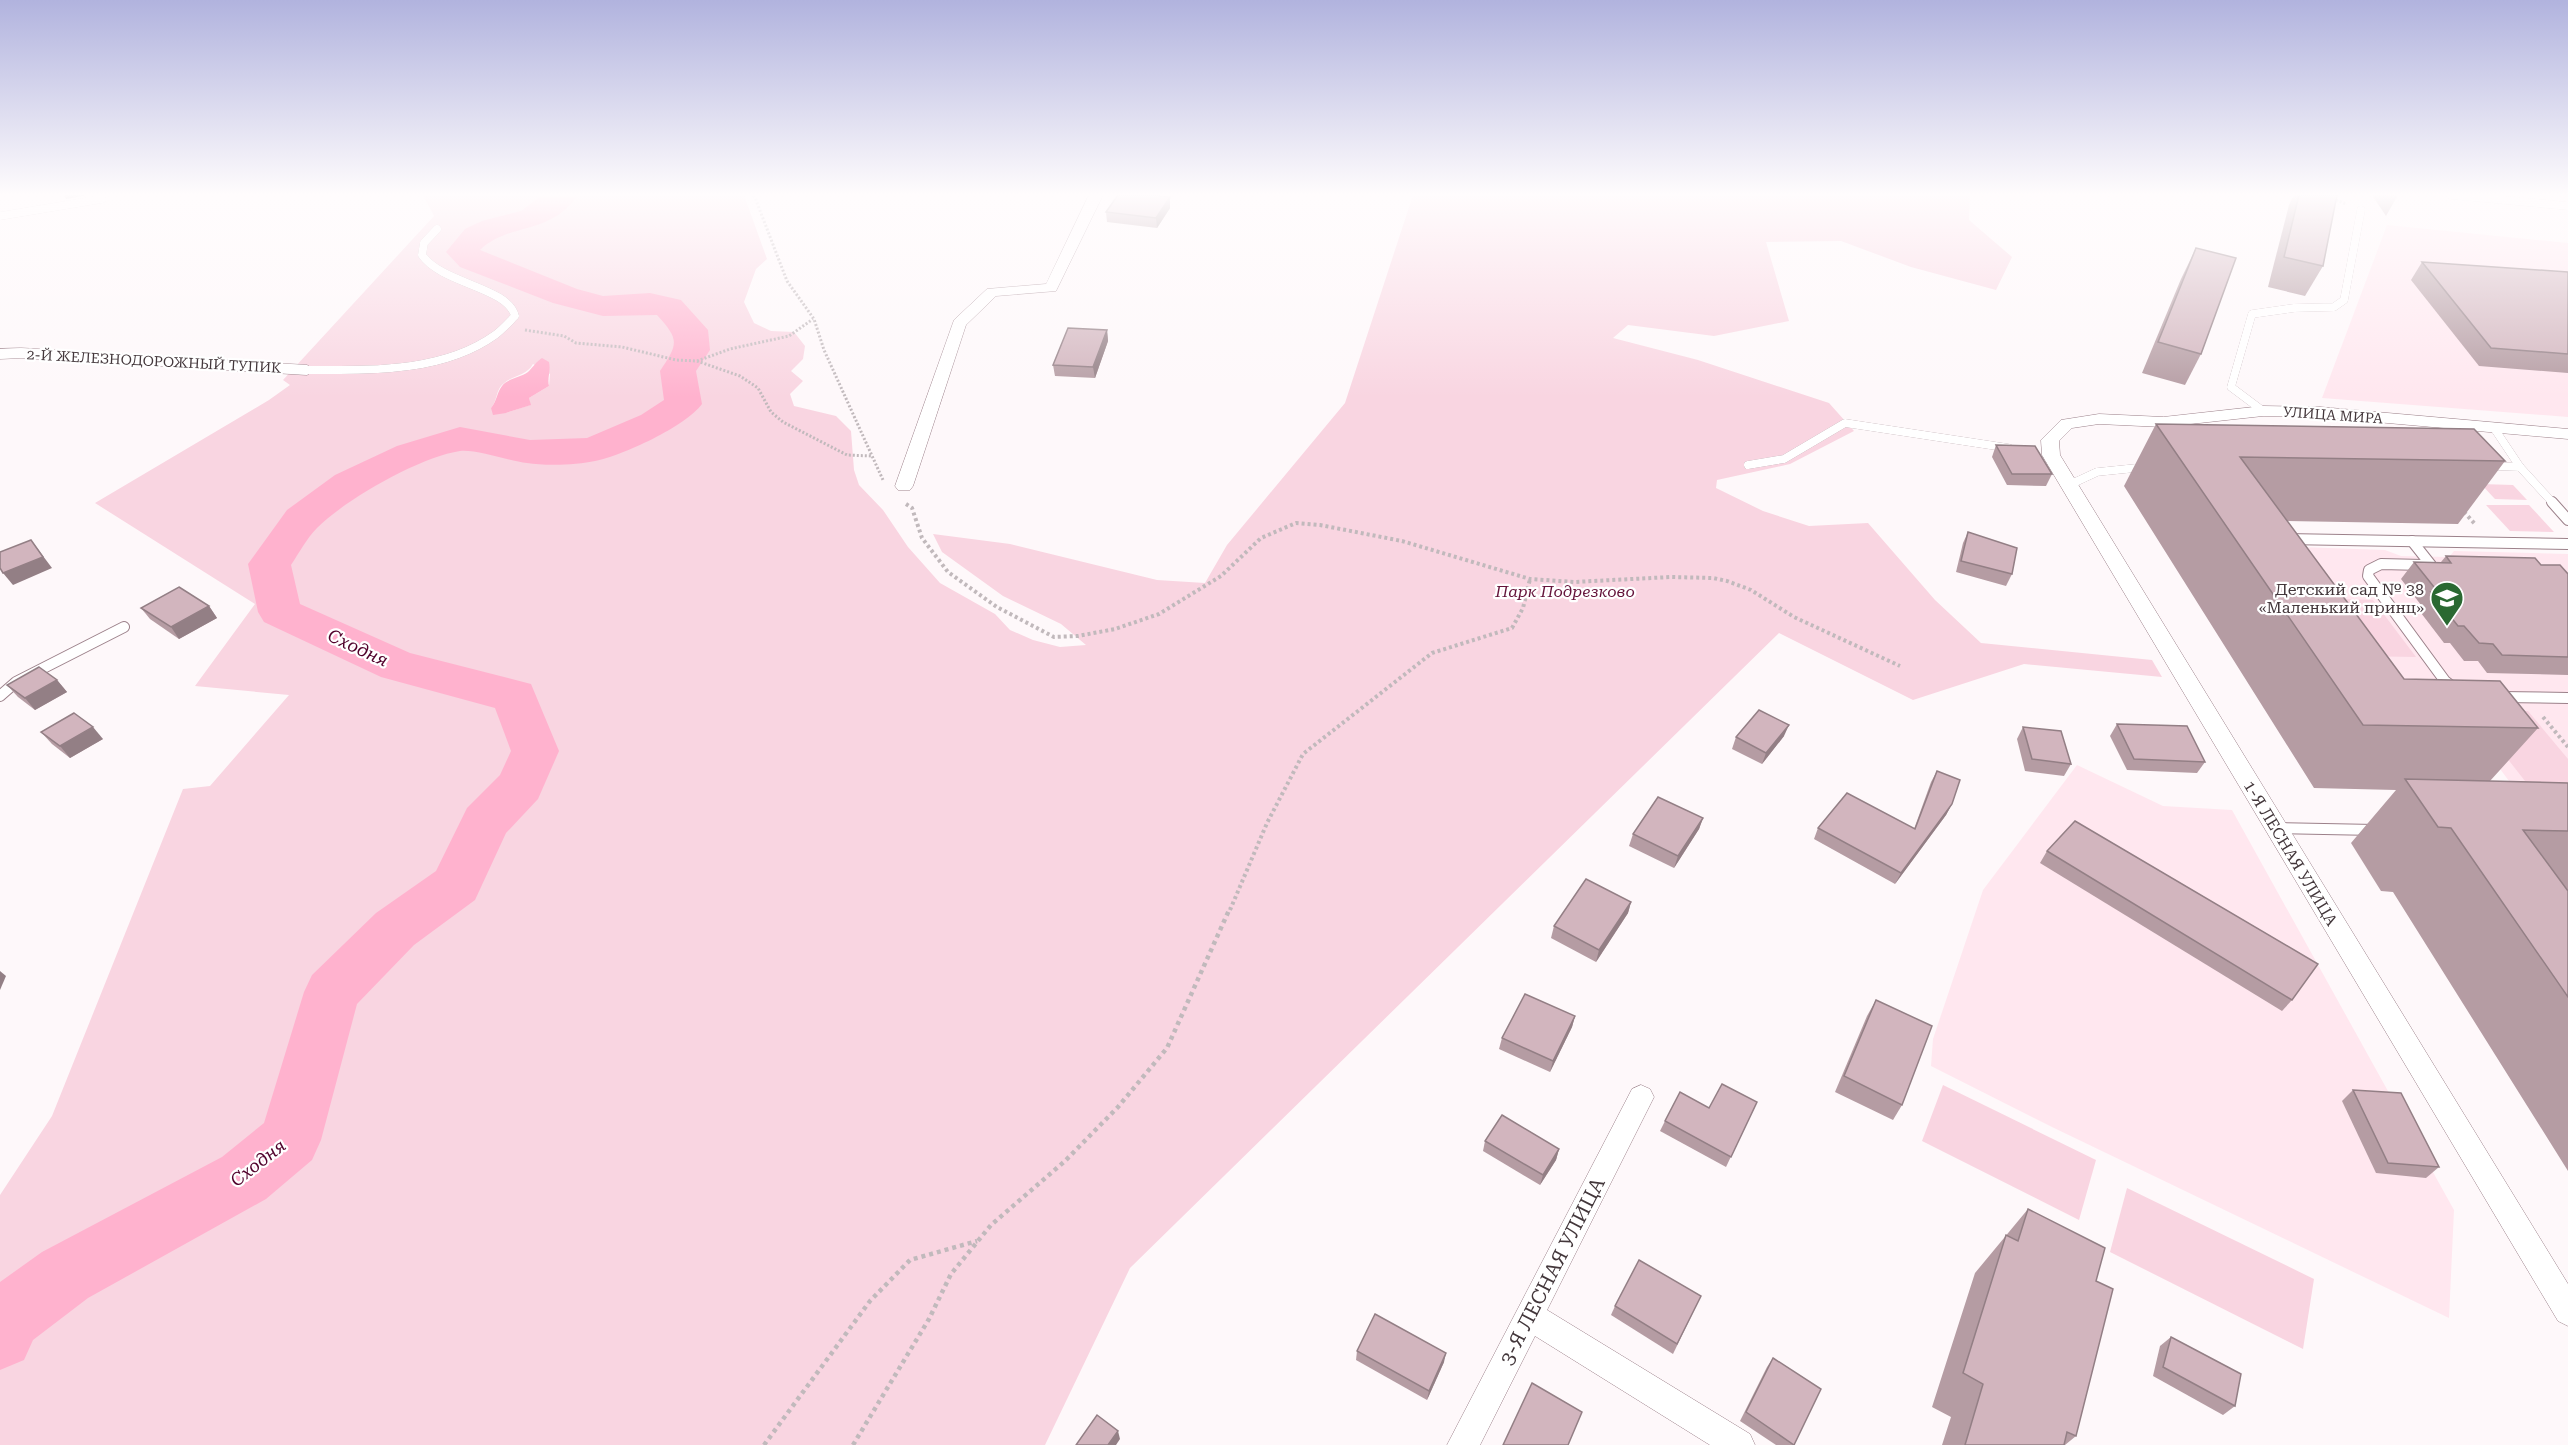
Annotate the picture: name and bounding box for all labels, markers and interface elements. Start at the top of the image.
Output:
street label: 2-Й ЖЕЛЕЗНОДОРОЖНЫЙ ТУПИК [26,346,282,376]
street label: УЛИЦА МИРА [2283,404,2384,426]
place label: Детский сад № 38 «Маленький принц» [2259,580,2424,617]
school or university icon: Детский сад № 38 «Маленький принц» [2429,580,2465,627]
park label: Парк Подрезково [1494,582,1635,601]
water label: Сходня [325,624,392,671]
street label: 1-Я ЛЕСНАЯ УЛИЦА [2240,777,2342,930]
water label: Сходня [226,1135,289,1191]
street label: 3-Я ЛЕСНАЯ УЛИЦА [1494,1173,1610,1369]

